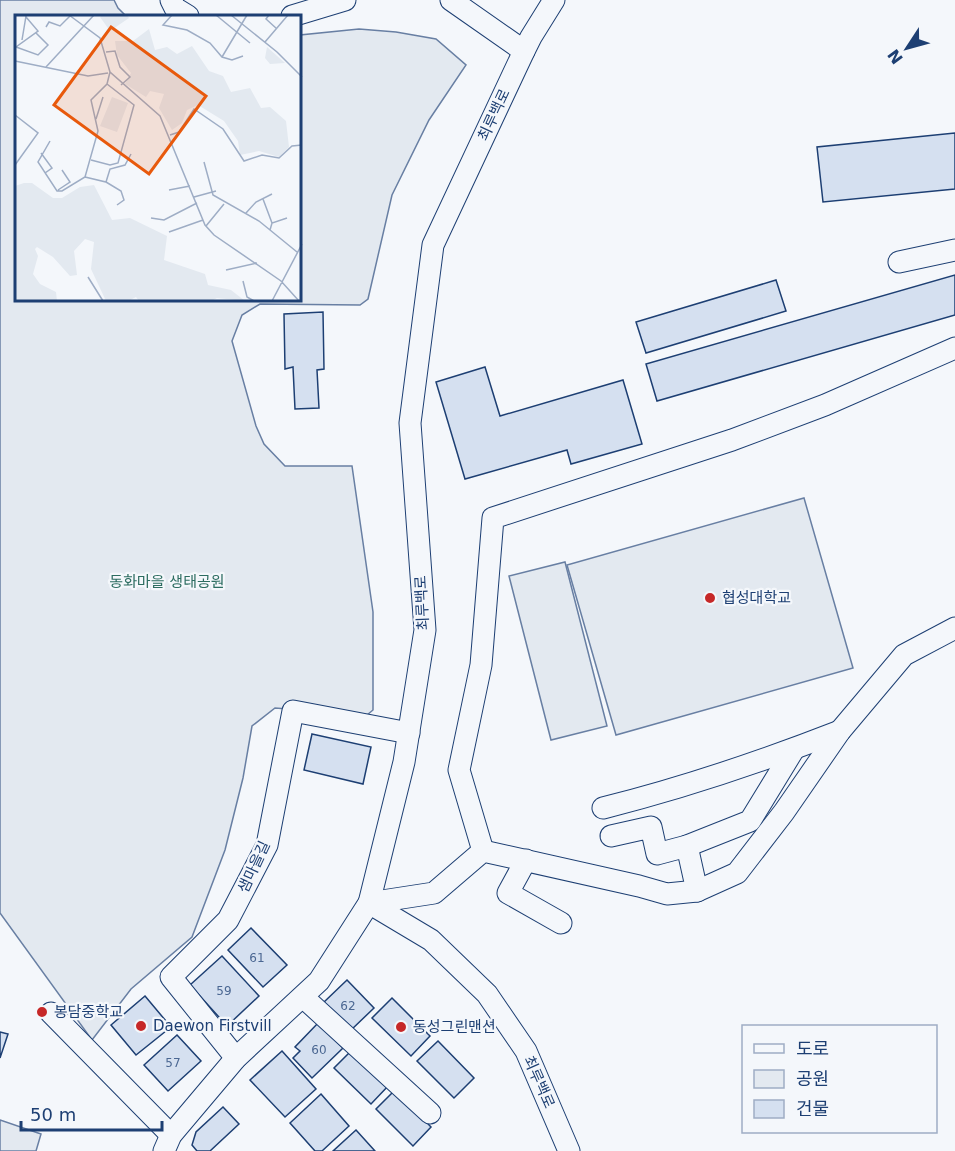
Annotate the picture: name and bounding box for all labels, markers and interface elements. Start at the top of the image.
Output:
inset map [15,15,302,302]
north arrow [877,18,937,78]
text: N [884,46,907,68]
street label: 최루백로 [474,86,514,144]
park label: 동화마을 생태공원 [109,573,225,591]
street label: 최루백로 [412,575,432,631]
place label: 협성대학교 [722,589,791,607]
marker: 협성대학교 [703,591,717,605]
street label: 샘마을길 [234,838,274,896]
house number: 61 [249,951,265,965]
house number: 59 [216,984,232,998]
house number: 62 [340,999,356,1013]
place label: 봉담중학교 [54,1003,123,1021]
marker: 봉담중학교 [35,1005,49,1019]
place label: Daewon Firstvill [153,1017,272,1035]
place label: 동성그린맨션 [413,1018,496,1036]
marker: Daewon Firstvill [134,1019,148,1033]
marker: 동성그린맨션 [394,1020,408,1034]
legend [742,1025,937,1133]
text: 도로 [796,1038,829,1059]
house number: 60 [311,1043,327,1057]
street label: 최루백로 [520,1053,558,1111]
house number: 57 [165,1056,181,1070]
text: 공원 [796,1068,829,1089]
scale bar [21,1094,162,1132]
text: 건물 [796,1098,829,1119]
text: 50 m [30,1104,76,1125]

